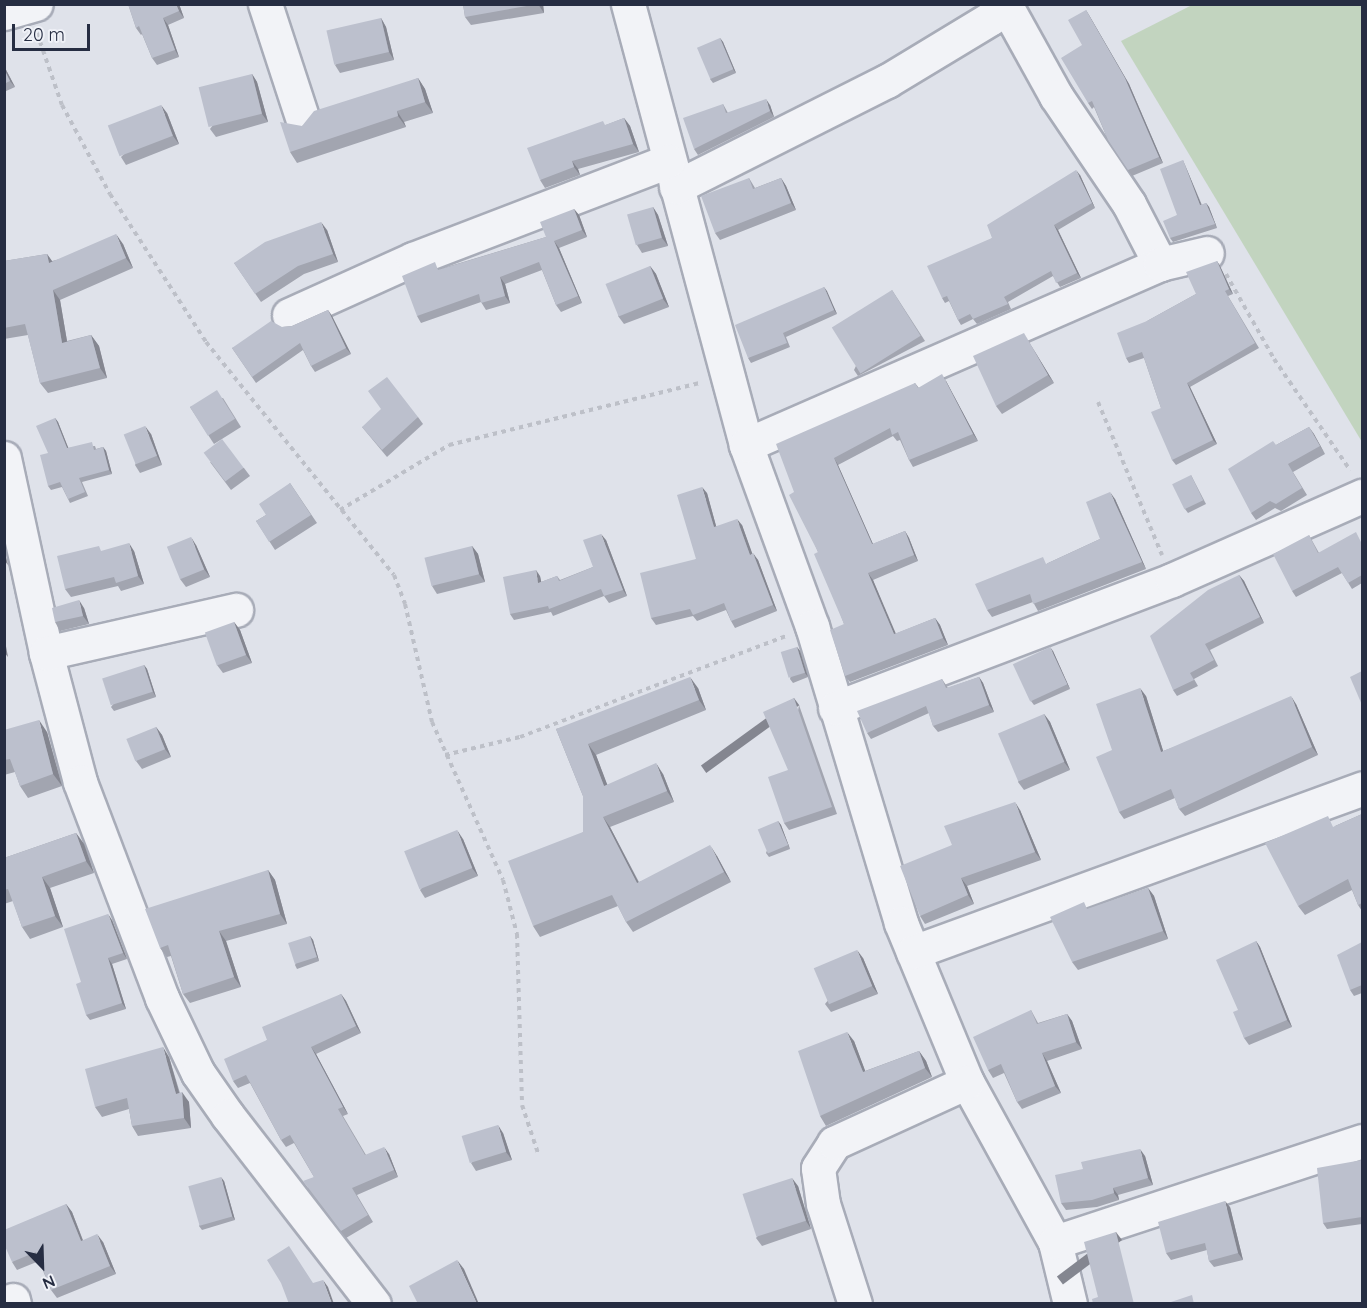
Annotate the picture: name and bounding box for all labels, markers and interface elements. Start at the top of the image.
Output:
scale bar [15,12,93,50]
text: 20 m [23,23,65,46]
north arrow [12,1236,72,1296]
text: N [40,1271,58,1294]

